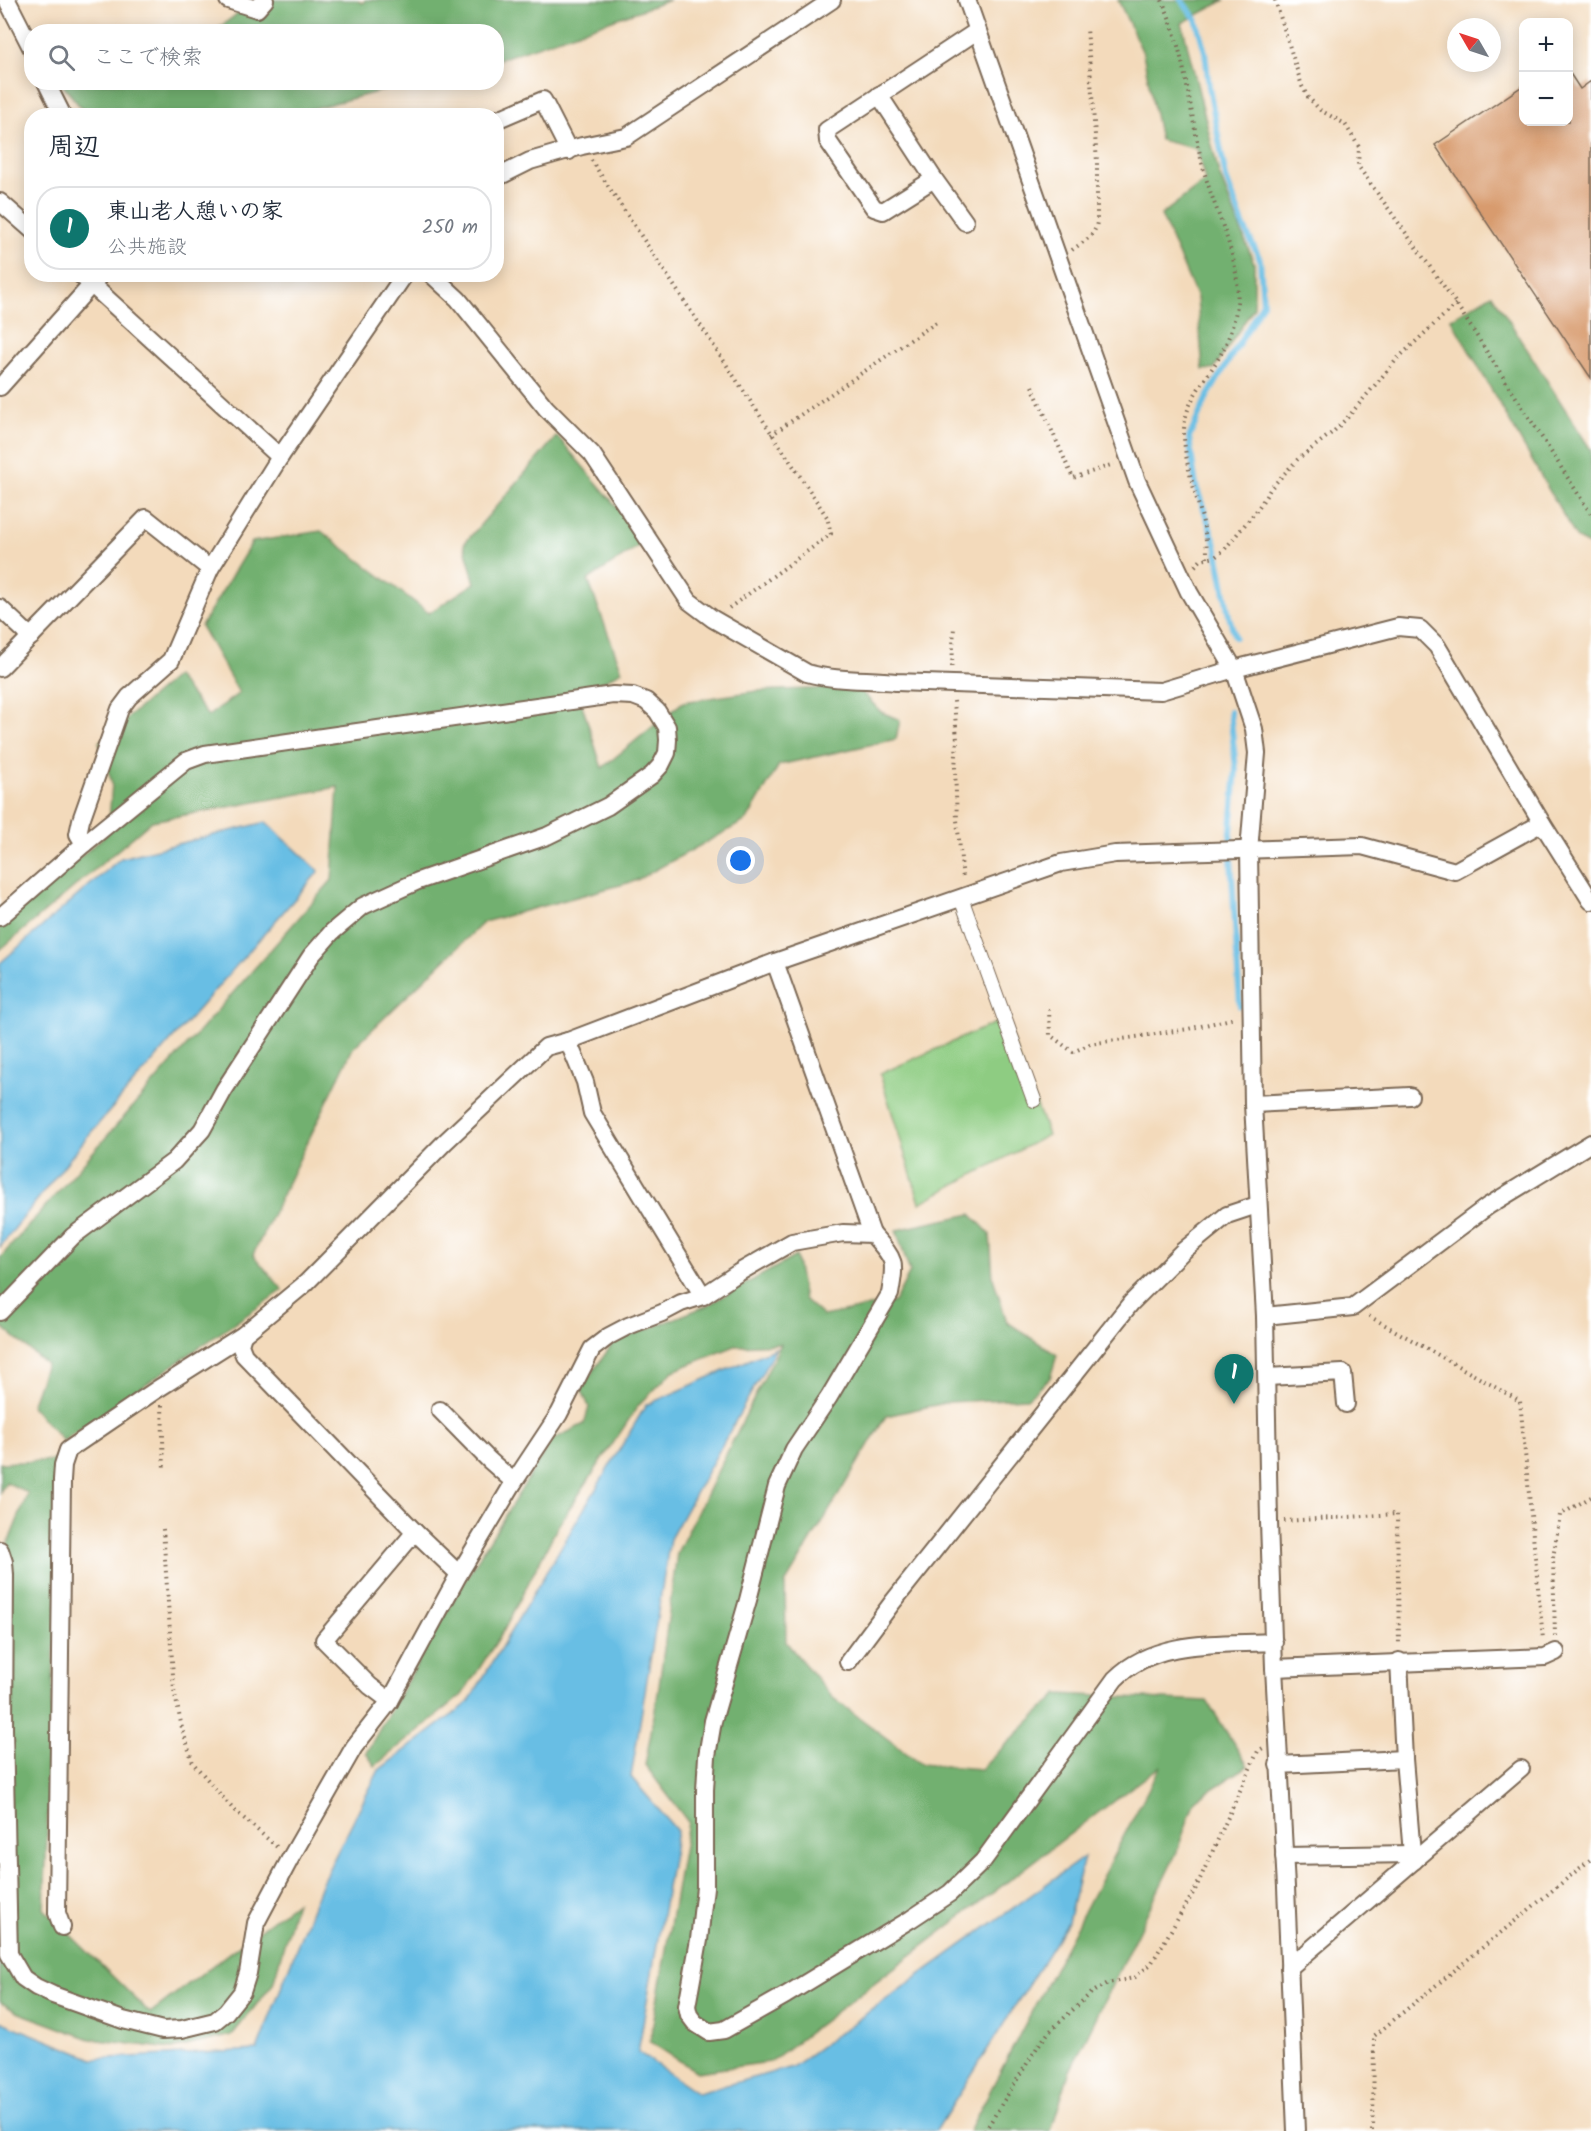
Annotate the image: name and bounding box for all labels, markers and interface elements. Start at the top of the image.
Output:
north arrow [1447,18,1501,72]
map controls [1519,18,1573,126]
button: + [1519,18,1573,72]
search box [24,24,504,90]
icon: search [45,41,78,74]
text: ここで検索 [93,41,203,76]
button: − [1519,72,1573,126]
text: 周辺 [48,127,100,169]
text: 東山老人憩いの家 [107,195,283,230]
text: 1 [66,212,73,244]
text: 250 m [422,212,478,244]
text: 公共施設 [107,232,187,264]
your location [726,846,755,875]
pin: 1 [1214,1354,1254,1404]

